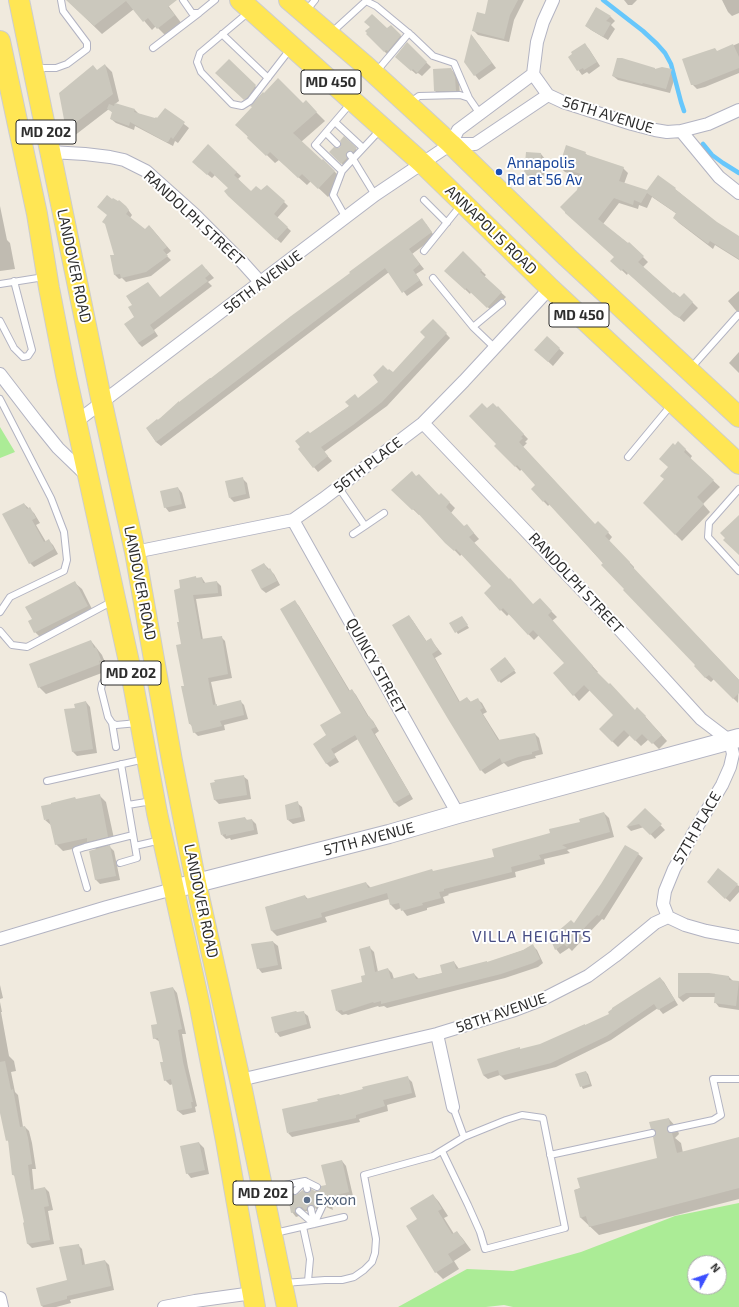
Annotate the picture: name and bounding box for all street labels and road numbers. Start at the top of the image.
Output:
road number: MD 450 [301,70,361,94]
street label: 56TH AVENUE [560,93,656,137]
road number: MD 202 [16,120,76,144]
street label: RANDOLPH STREET [140,167,248,269]
street label: ANNAPOLIS ROAD [441,182,541,278]
street label: LANDOVER ROAD [53,207,95,325]
street label: 56TH AVENUE [220,247,306,317]
road number: MD 450 [549,303,609,327]
street label: 56TH PLACE [330,433,406,497]
street label: LANDOVER ROAD [120,524,160,642]
street label: RANDOLPH STREET [525,529,627,637]
street label: QUINCY STREET [342,615,410,717]
road number: MD 202 [101,661,161,685]
street label: 57TH PLACE [669,789,725,867]
street label: 57TH AVENUE [322,818,416,860]
street label: LANDOVER ROAD [180,842,222,960]
street label: 58TH AVENUE [453,989,549,1037]
road number: MD 202 [233,1181,293,1205]

